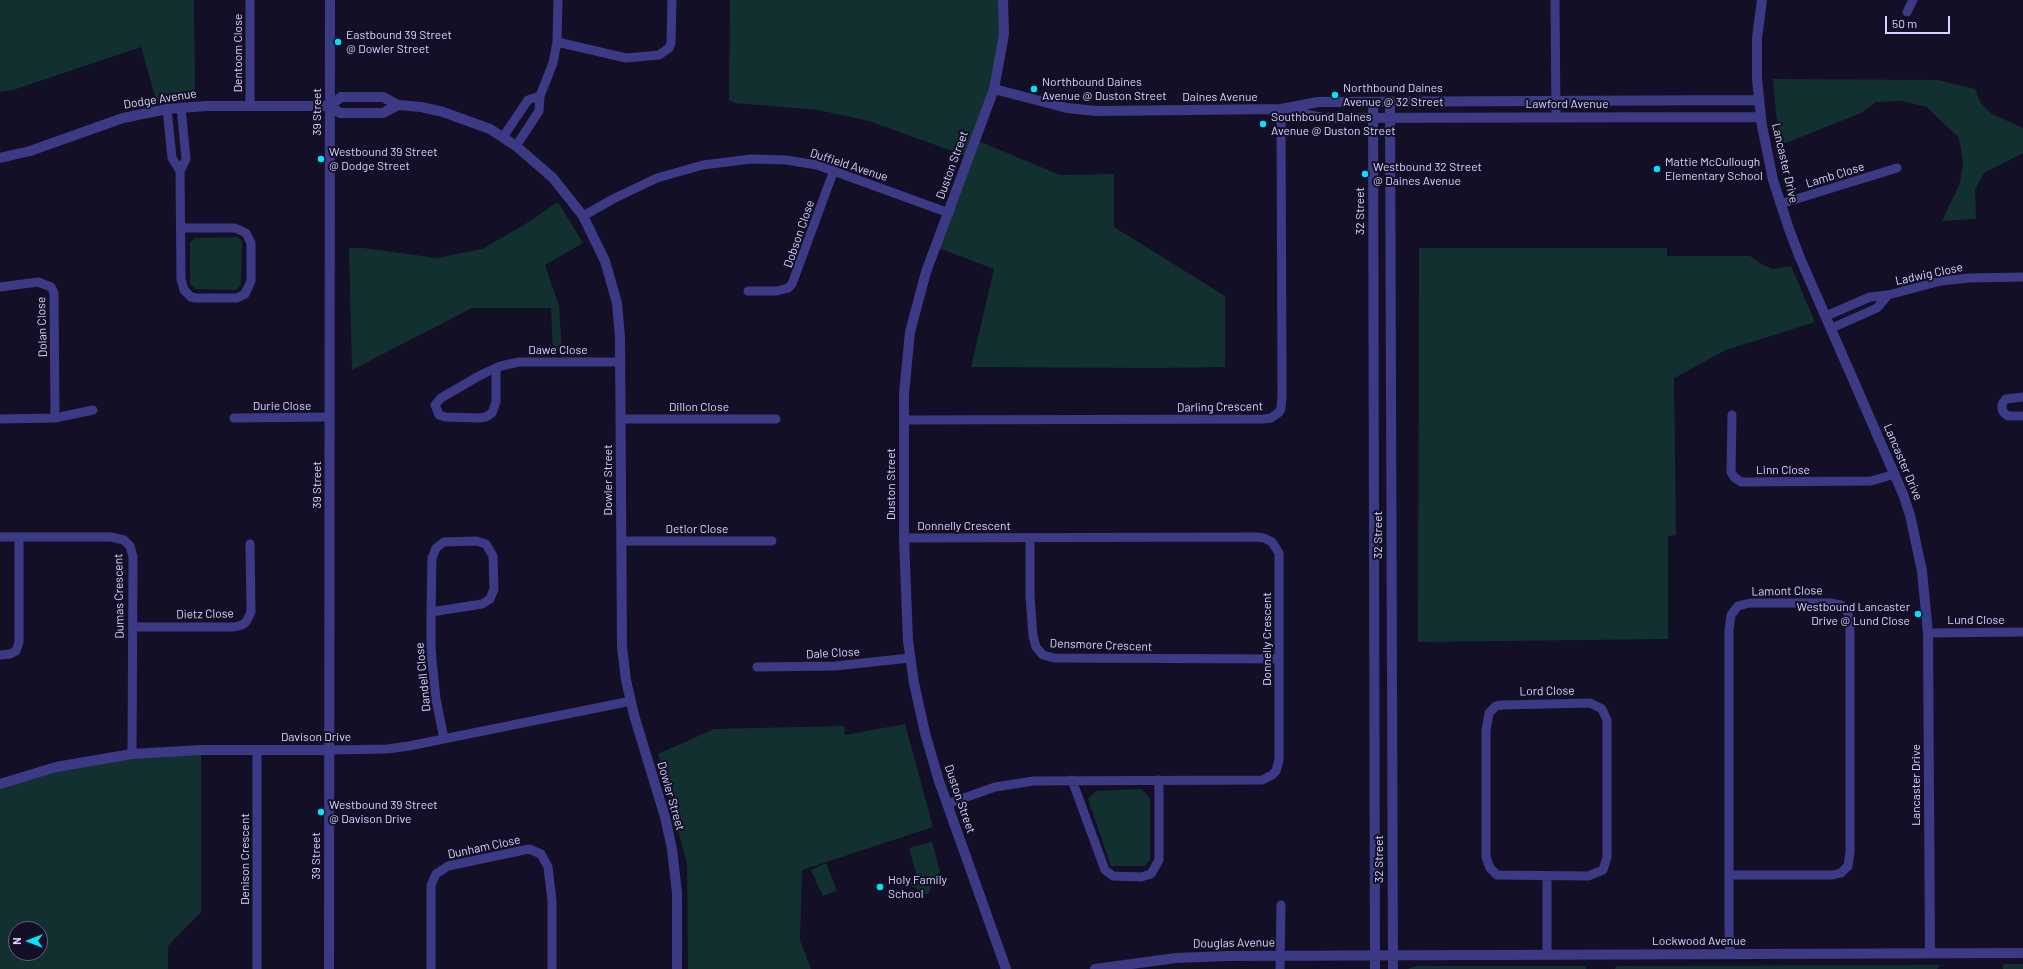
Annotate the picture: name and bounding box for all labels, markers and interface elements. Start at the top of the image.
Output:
scale bar [1887,8,1952,34]
street label: Dentoom Close [231,14,245,92]
text: 50 m [1892,16,1917,30]
place label: Eastbound 39 Street @ Dowler Street [346,28,452,56]
marker: Eastbound 39 Street @ Dowler Street [333,37,343,47]
place label: Northbound Daines Avenue @ Duston Street [1042,75,1167,103]
place label: Northbound Daines Avenue @ 32 Street [1343,81,1444,109]
marker: Northbound Daines Avenue @ Duston Street [1029,84,1039,94]
street label: Dodge Avenue [122,86,198,112]
street label: 39 Street [310,88,324,136]
street label: Daines Avenue [1182,90,1258,104]
marker: Northbound Daines Avenue @ 32 Street [1330,90,1340,100]
street label: Lawford Avenue [1525,97,1609,111]
place label: Southbound Daines Avenue @ Duston Street [1271,110,1396,138]
marker: Southbound Daines Avenue @ Duston Street [1258,119,1268,129]
street label: Lancaster Drive [1769,122,1801,204]
street label: Duston Street [933,129,971,201]
place label: Westbound 39 Street @ Dodge Street [329,145,438,173]
street label: Duffield Avenue [808,146,890,184]
marker: Westbound 39 Street @ Dodge Street [316,154,326,164]
place label: Mattie McCullough Elementary School [1665,155,1763,183]
street label: Lamb Close [1804,159,1866,191]
place label: Westbound 32 Street @ Daines Avenue [1373,160,1482,188]
marker: Mattie McCullough Elementary School [1652,164,1662,174]
marker: Westbound 32 Street @ Daines Avenue [1360,169,1370,179]
street label: 32 Street [1353,187,1367,235]
street label: Dobson Close [781,198,817,270]
street label: Ladwig Close [1894,260,1964,288]
street label: Dolan Close [34,297,50,357]
street label: Dawe Close [528,343,588,357]
street label: Durie Close [253,399,311,413]
street label: Darling Crescent [1177,399,1263,415]
street label: Dillon Close [669,400,729,414]
street label: Lancaster Drive [1880,422,1926,502]
street label: Dowler Street [601,444,615,516]
street label: Duston Street [884,448,898,520]
street label: 39 Street [310,461,324,509]
street label: Linn Close [1756,463,1810,477]
street label: 32 Street [1371,511,1385,559]
street label: Donnelly Crescent [917,519,1011,533]
street label: Detlor Close [666,522,728,536]
street label: Dumas Crescent [111,553,127,639]
street label: Lamont Close [1751,583,1823,599]
street label: Donnelly Crescent [1260,592,1274,686]
place label: Westbound Lancaster Drive @ Lund Close [1796,600,1910,628]
street label: Dietz Close [176,606,234,622]
marker: Westbound Lancaster Drive @ Lund Close [1913,609,1923,619]
street label: Lund Close [1947,613,2005,627]
street label: Densmore Crescent [1049,636,1153,654]
street label: Dandell Close [412,642,434,712]
street label: Dale Close [806,644,860,662]
street label: Lord Close [1519,683,1575,699]
street label: Davison Drive [281,730,351,744]
street label: Lancaster Drive [1909,744,1923,826]
street label: Dowler Street [654,760,688,832]
street label: Duston Street [942,763,978,835]
place label: Westbound 39 Street @ Davison Drive [329,798,438,826]
marker: Westbound 39 Street @ Davison Drive [316,807,326,817]
street label: Denison Crescent [238,813,252,905]
street label: 39 Street [309,832,323,880]
street label: Dunham Close [446,832,522,862]
street label: 32 Street [1372,835,1386,883]
place label: Holy Family School [888,873,947,901]
marker: Holy Family School [875,882,885,892]
north arrow [8,921,48,961]
street label: Lockwood Avenue [1652,934,1746,948]
street label: Douglas Avenue [1193,935,1275,951]
text: N [10,937,23,945]

